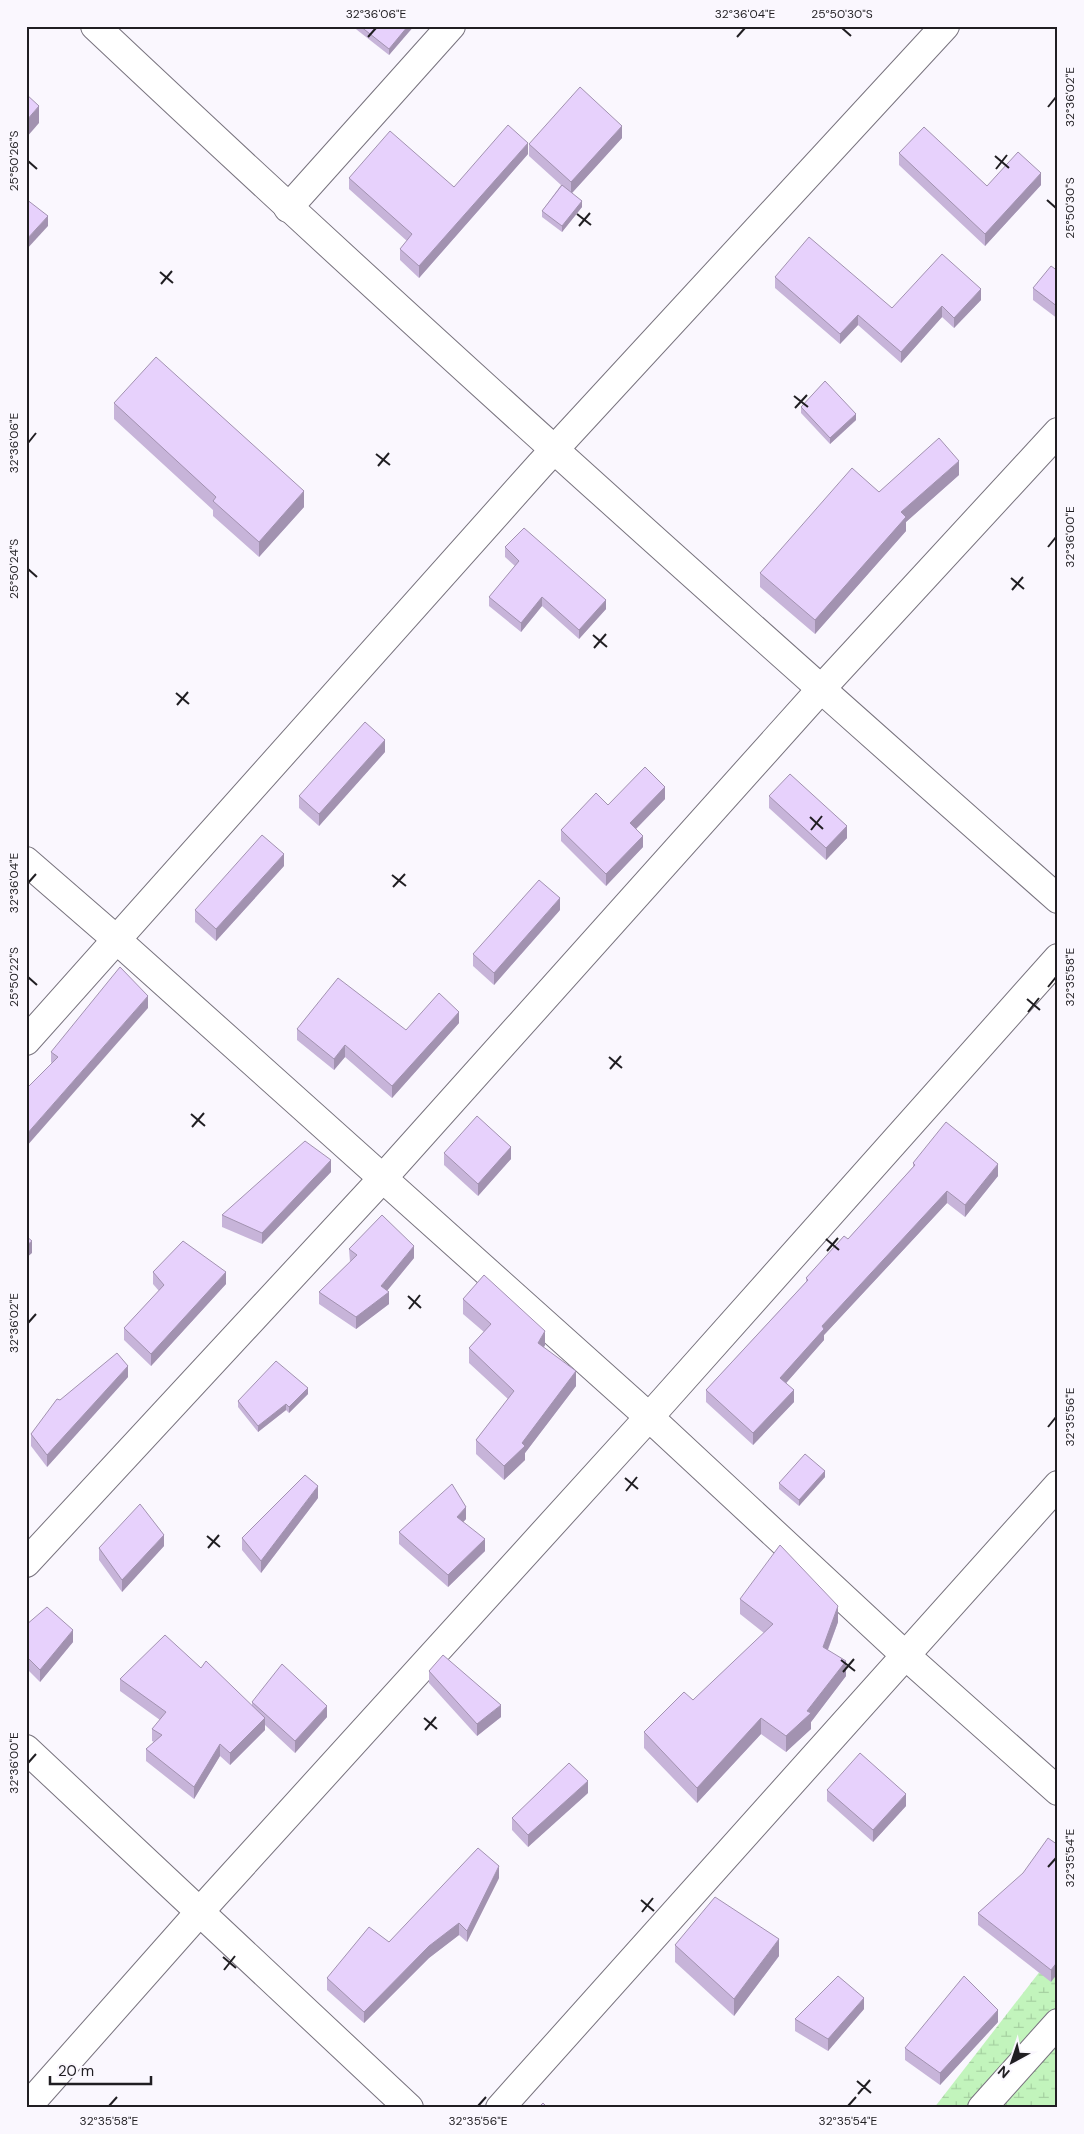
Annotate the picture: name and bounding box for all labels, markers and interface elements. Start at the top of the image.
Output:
text: 32°36'06"E [346,6,407,22]
text: 32°36'04"E [715,6,775,22]
text: 25°50'30"S [811,6,873,22]
text: 32°36'02"E [1062,67,1078,127]
text: 25°50'26"S [6,131,22,191]
text: 25°50'30"S [1062,177,1078,239]
text: 32°36'06"E [6,412,22,473]
text: 32°36'00"E [1062,506,1078,568]
text: 25°50'24"S [6,539,22,599]
text: 32°36'04"E [6,853,22,913]
text: 25°50'22"S [6,947,22,1007]
text: 32°35'58"E [1062,947,1078,1006]
text: 32°36'02"E [6,1293,22,1353]
text: 32°35'56"E [1062,1387,1078,1447]
text: 32°36'00"E [6,1732,22,1794]
text: 32°35'54"E [1062,1828,1078,1887]
north arrow [986,2036,1036,2086]
scale bar [50,2054,151,2086]
text: 20 m [58,2061,94,2081]
text: N [994,2062,1013,2082]
text: 32°35'58"E [80,2113,139,2129]
text: 32°35'56"E [448,2113,508,2129]
text: 32°35'54"E [819,2113,878,2129]

